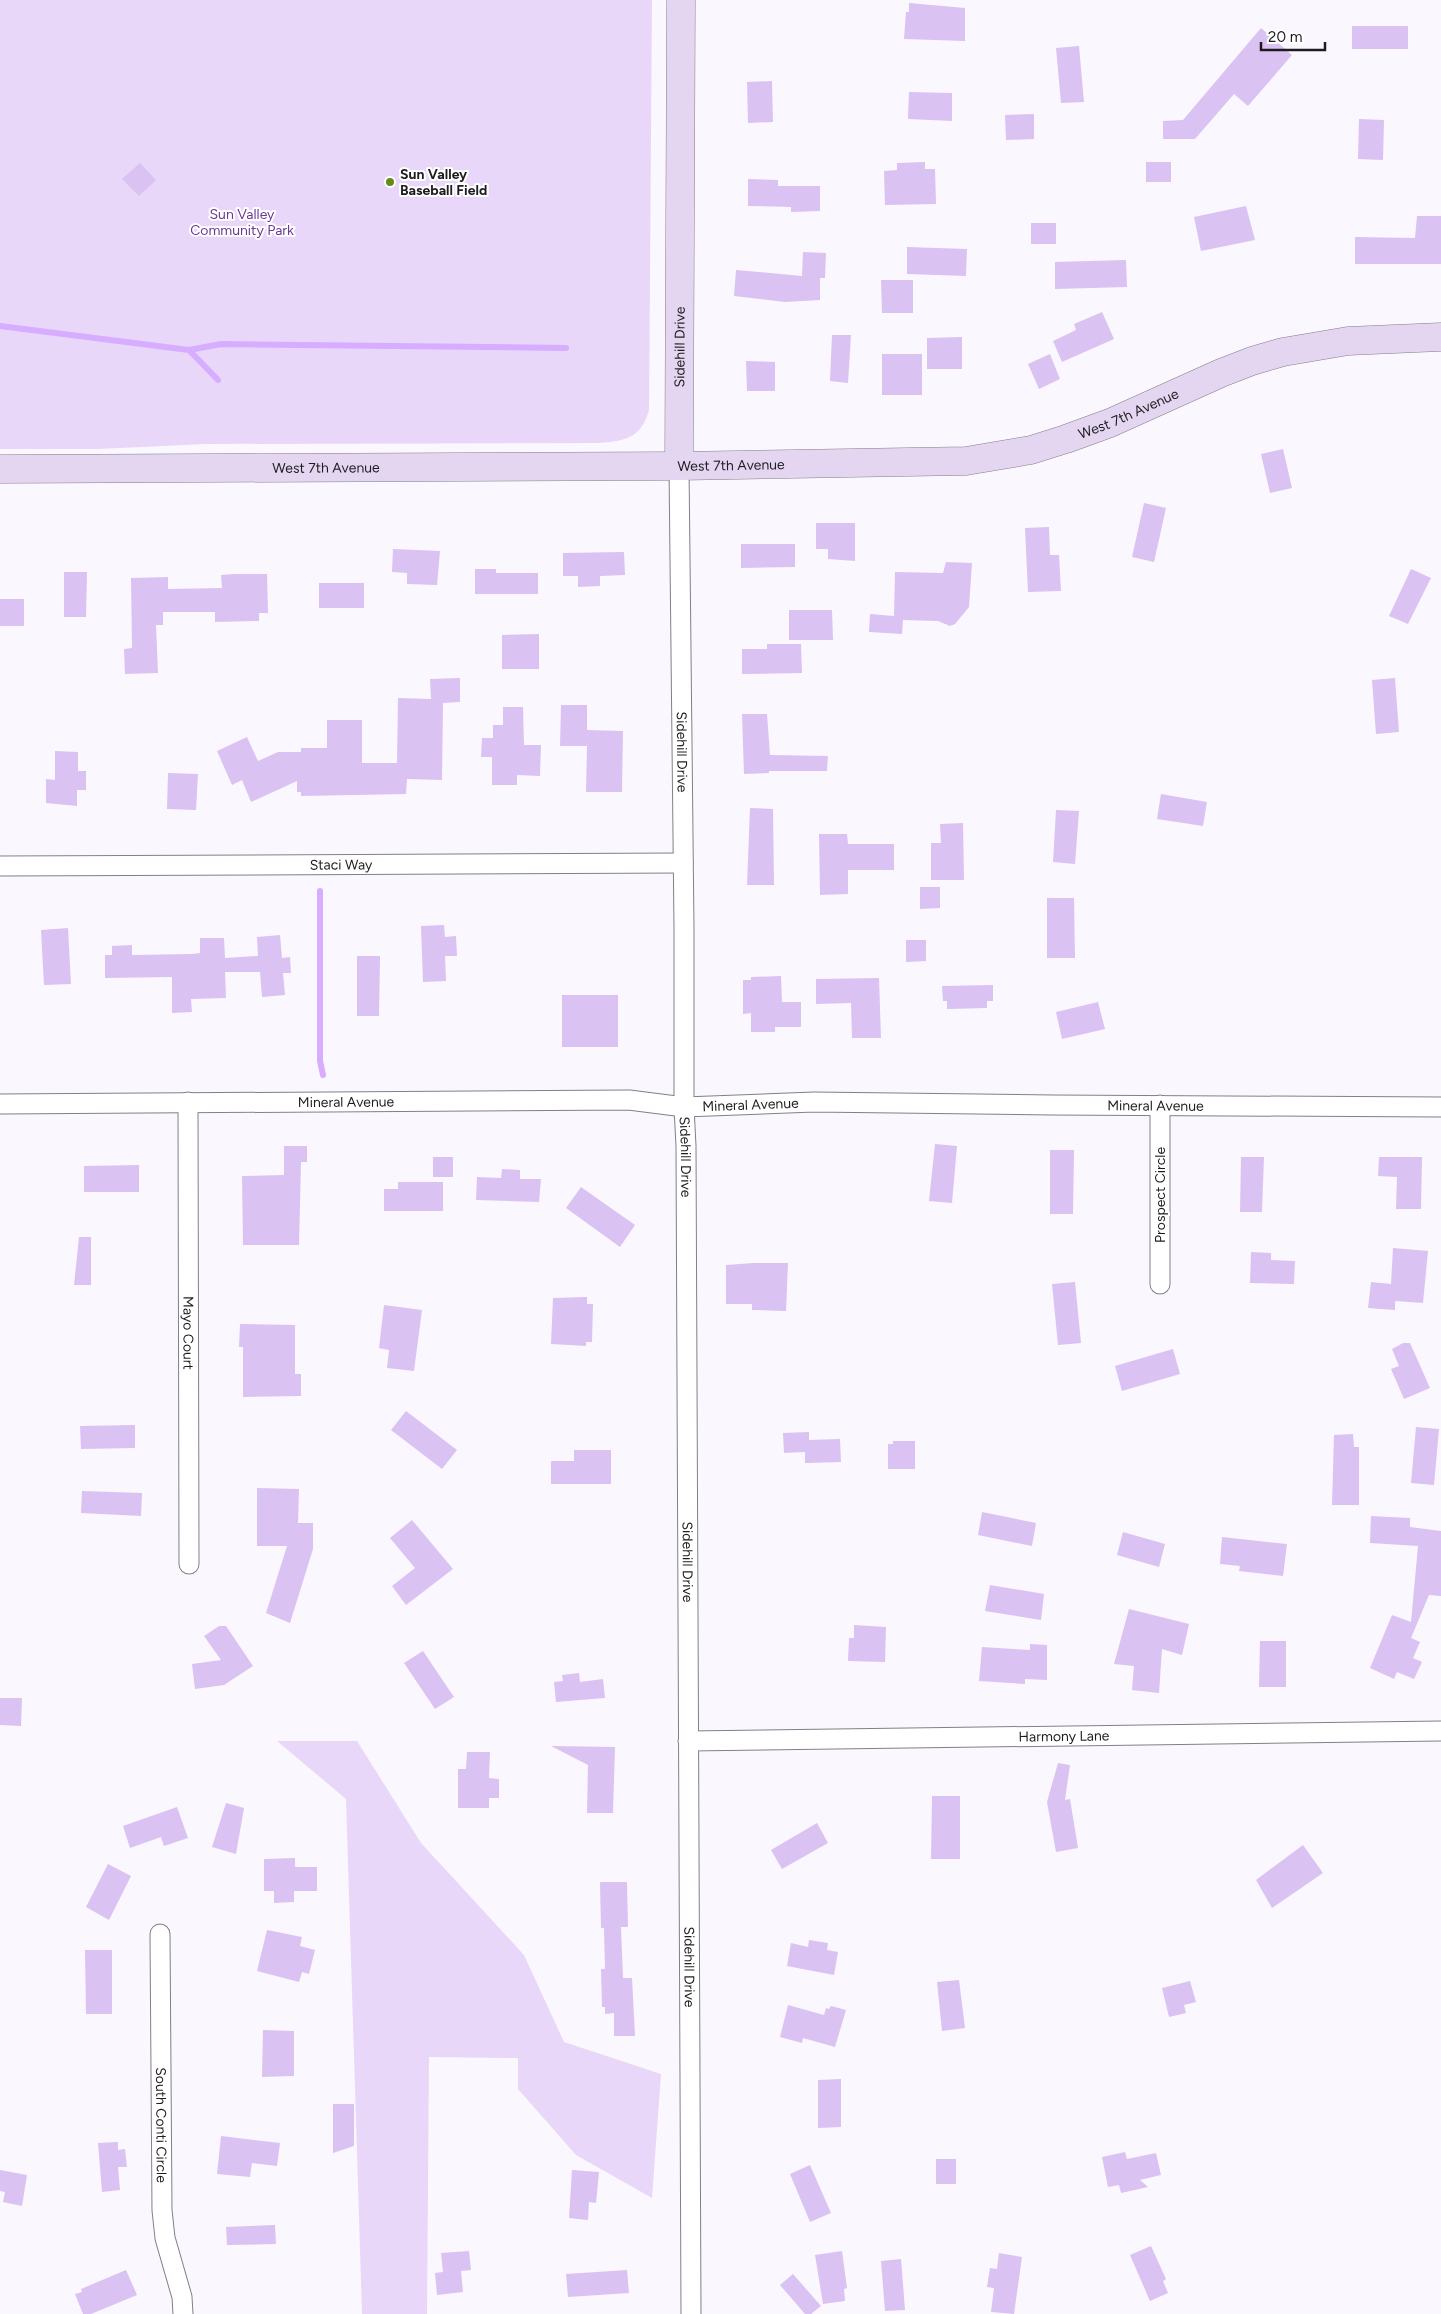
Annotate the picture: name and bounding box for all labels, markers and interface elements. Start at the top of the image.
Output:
scale bar [1261,20,1325,52]
text: 20 m [1268,28,1302,46]
place label: Sun Valley Baseball Field [400,166,487,199]
marker: Sun Valley Baseball Field [384,176,396,188]
park label: Sun Valley Community Park [190,206,294,239]
street label: Sidehill Drive [671,306,689,387]
street label: West 7th Avenue [1076,385,1182,443]
street label: West 7th Avenue [677,456,785,475]
street label: West 7th Avenue [272,459,380,477]
street label: Sidehill Drive [673,711,691,793]
street label: Staci Way [310,856,373,874]
street label: Mineral Avenue [298,1093,395,1111]
street label: Mineral Avenue [702,1095,799,1115]
street label: Mineral Avenue [1107,1097,1204,1115]
street label: Sidehill Drive [676,1116,694,1198]
street label: Prospect Circle [1152,1147,1169,1243]
street label: Mayo Court [179,1296,197,1370]
street label: Sidehill Drive [679,1521,696,1603]
street label: Harmony Lane [1018,1727,1110,1746]
street label: Sidehill Drive [680,1926,698,2008]
street label: South Conti Circle [152,2067,170,2183]

